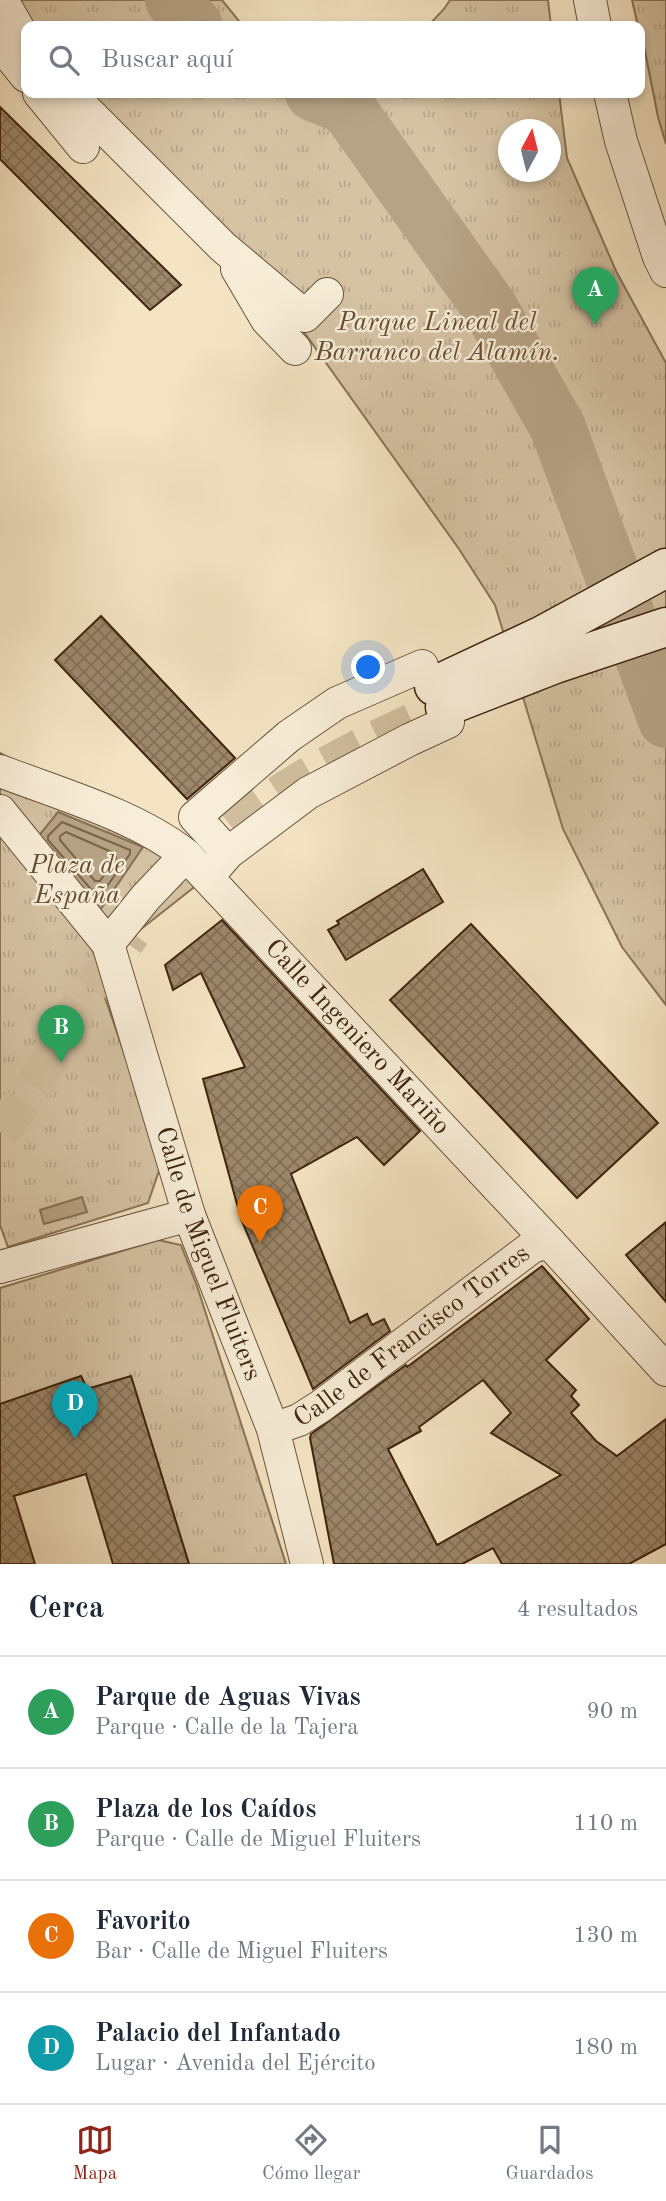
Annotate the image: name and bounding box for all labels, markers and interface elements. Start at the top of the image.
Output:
search box [21,21,645,98]
icon: search [45,41,83,79]
text: Buscar aquí [101,47,233,73]
north arrow [498,119,561,182]
pin: A [572,267,618,325]
park label: Parque Lineal del Barranco del Alamín. [314,310,559,366]
your location [351,650,385,684]
park label: Plaza de España [28,853,125,909]
street label: Calle Ingeniero Mariño [260,935,455,1140]
pin: B [38,1005,84,1063]
street label: Calle de Miguel Fluiters [149,1123,269,1385]
pin: C [237,1185,283,1243]
street label: Calle de Francisco Torres [289,1240,535,1433]
pin: D [52,1381,98,1439]
text: Cerca [28,1594,104,1624]
text: 4 resultados [517,1598,638,1621]
text: Parque de Aguas Vivas [95,1685,361,1711]
text: A [42,1700,60,1723]
text: 90 m [587,1700,638,1723]
text: Parque · Calle de la Tajera [95,1716,359,1739]
text: Plaza de los Caídos [95,1797,316,1823]
text: B [43,1812,59,1835]
text: 110 m [573,1812,638,1835]
text: Parque · Calle de Miguel Fluiters [95,1828,421,1851]
text: Favorito [95,1909,191,1935]
text: C [43,1924,59,1947]
text: 130 m [573,1924,638,1947]
text: Bar · Calle de Miguel Fluiters [95,1940,388,1963]
text: Palacio del Infantado [95,2021,341,2047]
text: D [42,2036,60,2059]
text: 180 m [573,2036,638,2059]
text: Lugar · Avenida del Ejército [95,2052,376,2075]
tab: Mapa [73,2121,117,2186]
tab: Cómo llegar [262,2121,361,2186]
tab: Guardados [506,2121,593,2186]

